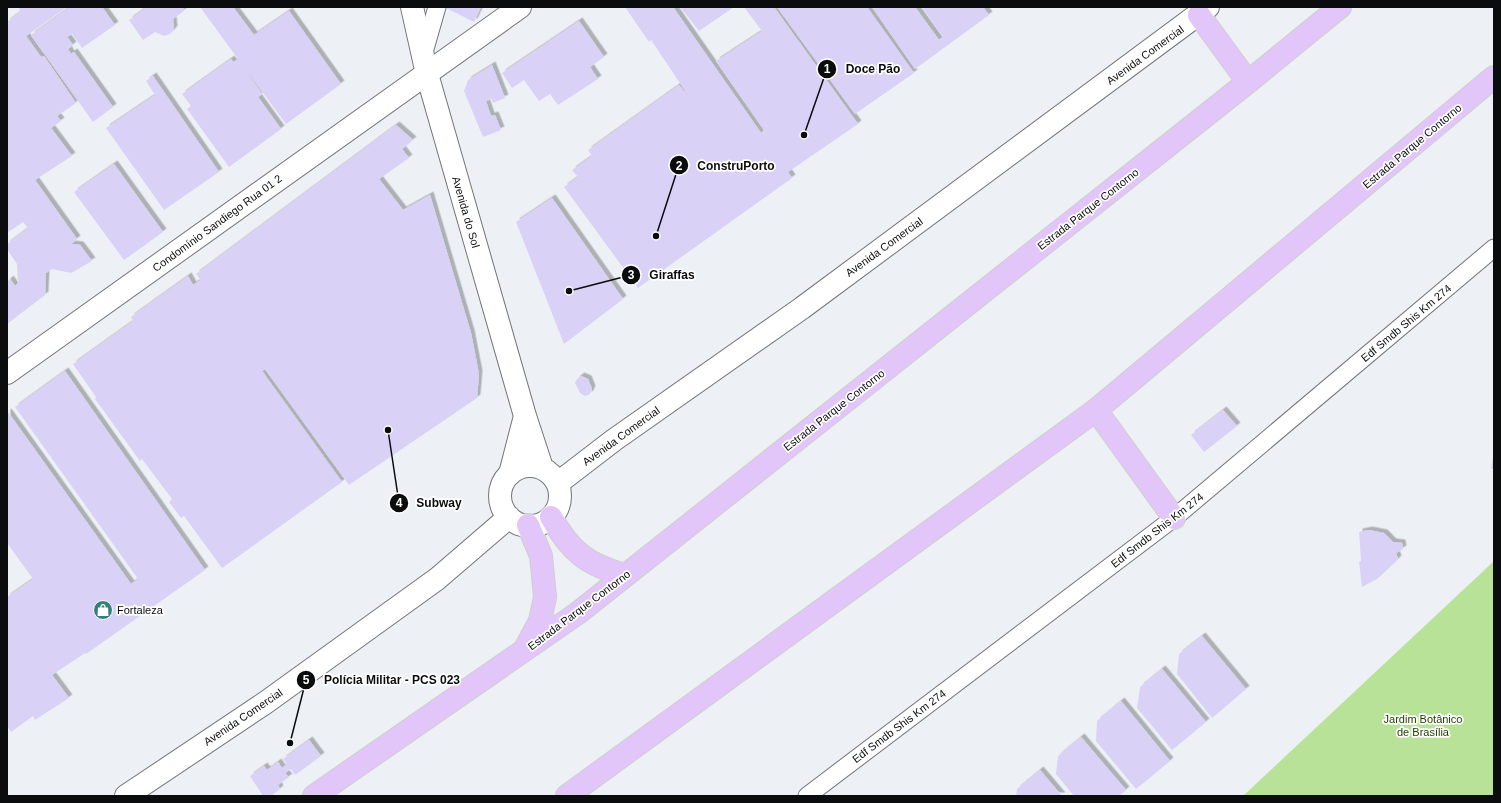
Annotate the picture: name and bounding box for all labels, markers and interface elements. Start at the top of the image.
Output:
street label: Avenida Comercial [1104,23,1186,87]
callout: Doce Pão [817,57,908,81]
text: 1 [824,62,831,76]
text: Doce Pão [846,62,900,76]
street label: Estrada Parque Contorno [1360,101,1464,191]
callout: ConstruPorto [669,153,782,177]
text: 2 [676,159,683,173]
text: ConstruPorto [697,159,775,173]
street label: Estrada Parque Contorno [1035,166,1141,252]
street label: Condomínio Sandiego Rua 01 2 [150,172,284,274]
street label: Avenida do Sol [450,175,482,249]
street label: Avenida Comercial [843,215,925,279]
callout: Giraffas [621,263,702,287]
text: 3 [628,268,635,282]
text: Giraffas [649,268,695,282]
street label: Edf Smdb Shis Km 274 [1359,282,1453,364]
street label: Estrada Parque Contorno [781,367,887,453]
street label: Avenida Comercial [580,404,662,468]
street label: Edf Smdb Shis Km 274 [1108,490,1206,570]
callout: Subway [389,491,470,515]
text: 4 [396,496,403,510]
text: Subway [416,496,462,510]
street label: Estrada Parque Contorno [526,568,632,652]
shop icon: Fortaleza [92,599,114,621]
place label: Fortaleza [117,604,164,616]
callout: Polícia Militar - PCS 023 [296,668,468,692]
text: 5 [303,673,310,687]
text: Polícia Militar - PCS 023 [324,673,460,687]
street label: Avenida Comercial [201,686,285,748]
street label: Edf Smdb Shis Km 274 [850,687,948,765]
park label: Jardim Botânico de Brasília [1384,713,1462,738]

